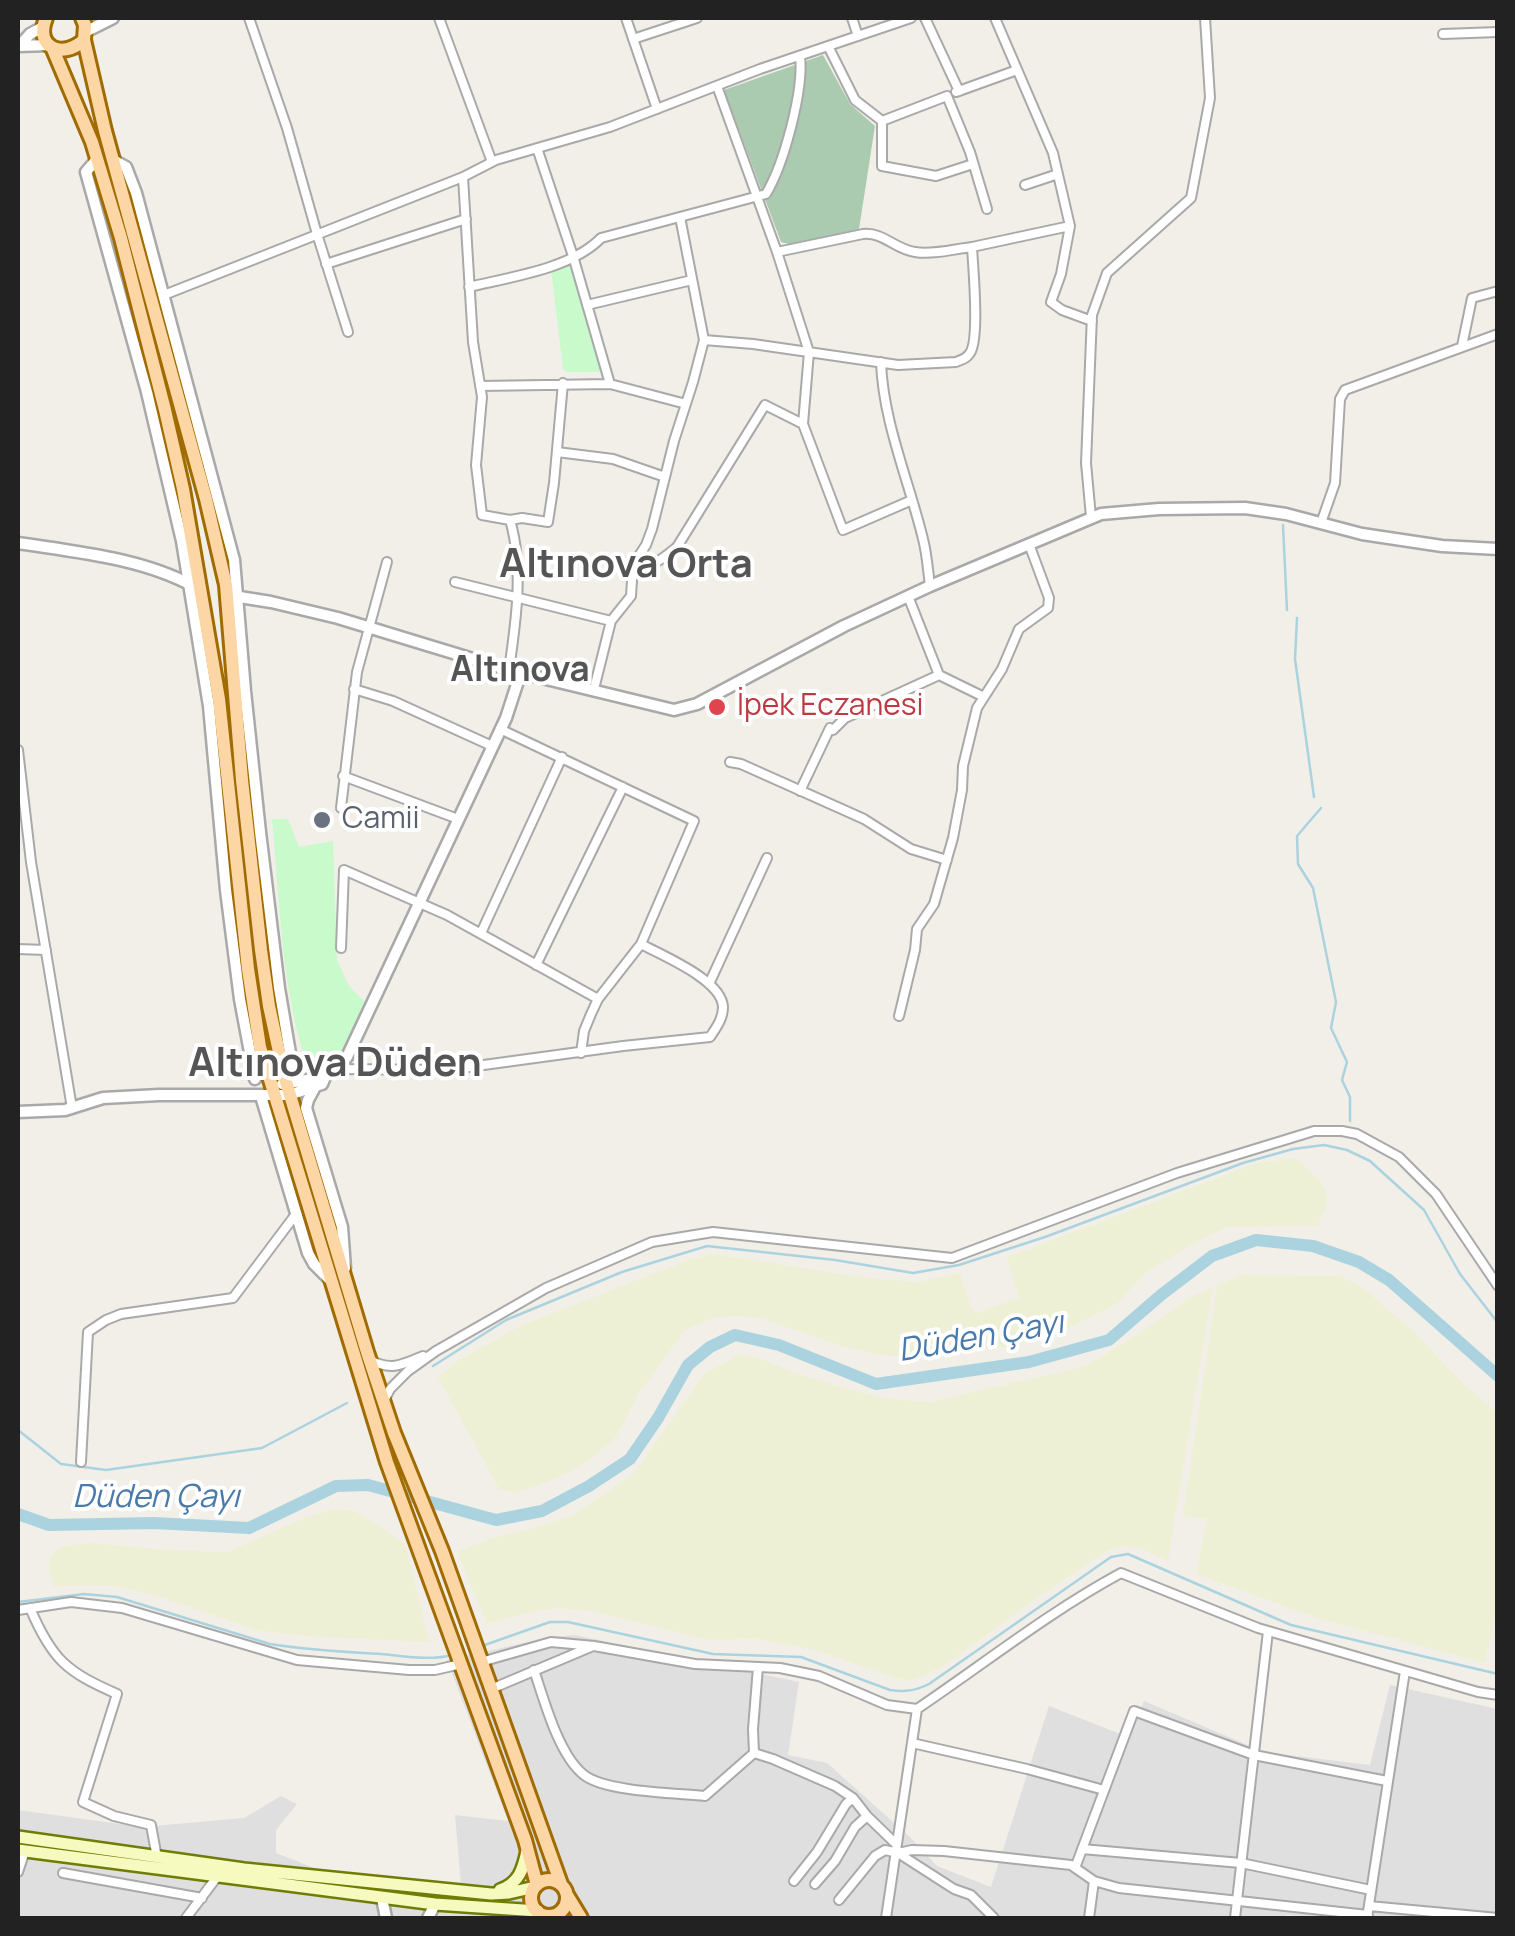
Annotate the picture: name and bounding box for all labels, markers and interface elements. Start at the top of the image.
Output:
district label: Altınova Orta [499,542,753,590]
district label: Altınova [450,650,590,692]
place label: İpek Eczanesi [737,689,924,725]
marker: İpek Eczanesi [706,696,728,718]
place label: Camii [342,802,420,838]
marker: Camii [311,809,333,831]
district label: Altınova Düden [188,1041,482,1089]
water label: Düden Çayı [895,1305,1067,1371]
water label: Düden Çayı [72,1479,240,1517]

